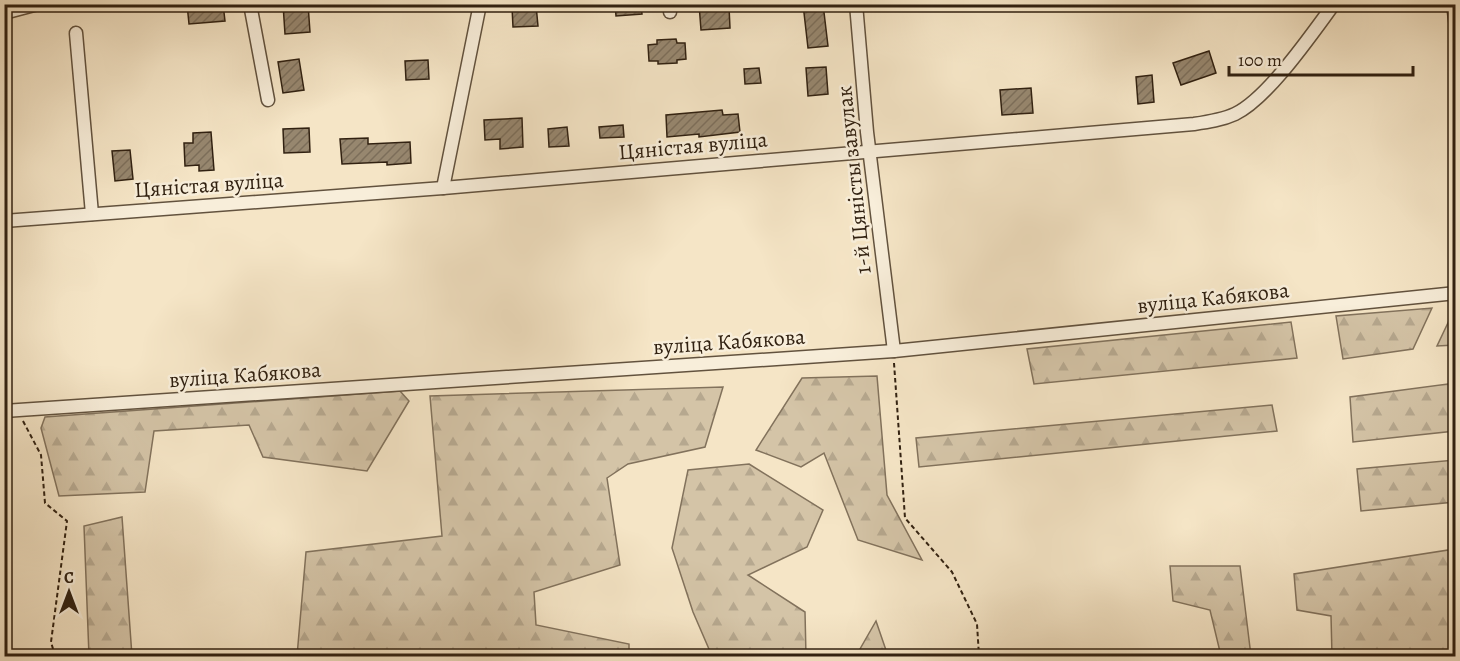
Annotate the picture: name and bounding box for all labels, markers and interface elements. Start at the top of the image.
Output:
scale bar [1229,39,1414,77]
text: 100 m [1238,48,1282,72]
street label: 1-й Цяністы завулак [829,84,879,276]
street label: Цяністая вуліца [617,124,770,167]
street label: Цяністая вуліца [133,165,286,205]
street label: вуліца Кабякова [1136,275,1291,321]
street label: вуліца Кабякова [652,322,807,362]
street label: вуліца Кабякова [168,355,323,395]
north arrow [39,562,99,622]
text: С [64,567,74,589]

